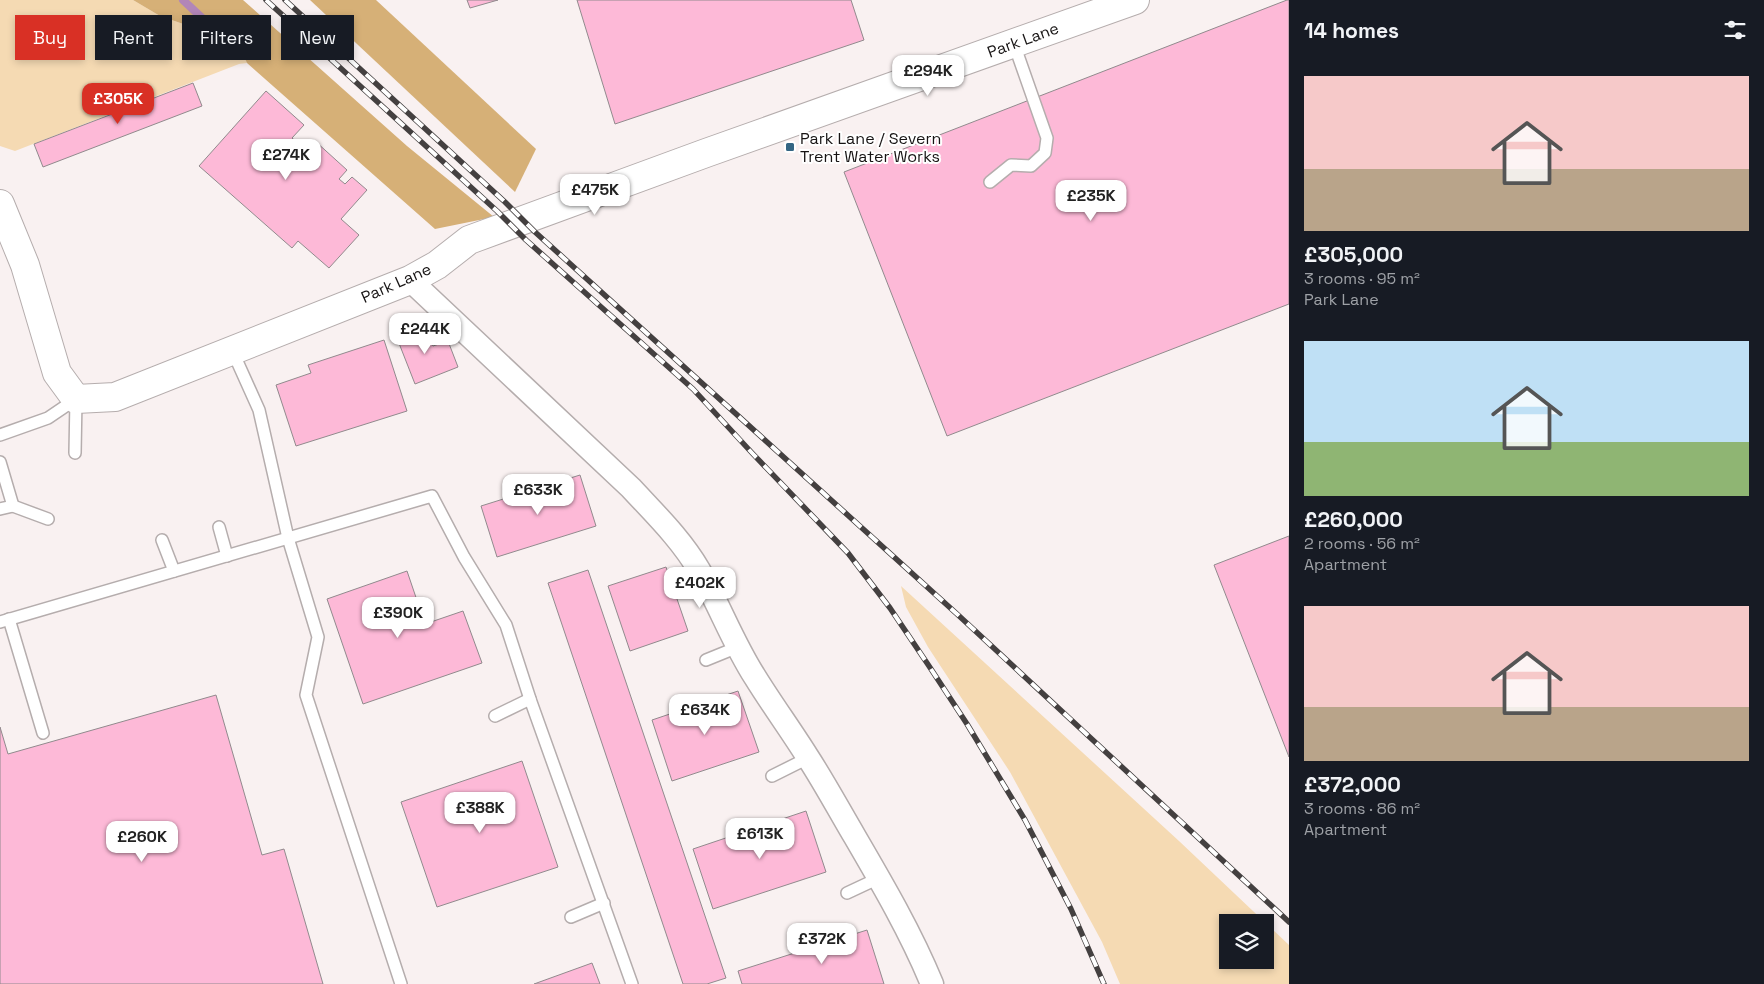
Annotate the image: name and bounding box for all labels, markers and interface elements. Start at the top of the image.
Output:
chip: Buy [15,15,85,60]
chip: Rent [95,15,172,60]
chip: Filters [182,15,271,60]
chip: New [281,15,354,60]
icon: filters [1721,16,1749,44]
street label: Park Lane [984,17,1062,63]
text: 14 homes [1304,17,1399,44]
pin: £294K [893,54,963,97]
text: £294K [903,60,953,81]
pin: £305K [83,82,153,125]
text: £305K [93,88,143,109]
icon: home [1482,108,1572,198]
place label: Park Lane / Severn Trent Water Works [800,128,941,167]
pin: £274K [251,138,321,181]
marker: Park Lane / Severn Trent Water Works [784,141,796,153]
text: £274K [262,144,310,165]
pin: £475K [560,174,630,216]
text: £475K [571,179,619,200]
pin: £235K [1056,180,1126,222]
text: £235K [1066,185,1116,206]
text: £305,000 [1304,241,1403,268]
street label: Park Lane [358,258,434,308]
text: 3 rooms · 95 m² [1304,268,1420,289]
text: Park Lane [1304,289,1379,310]
pin: £244K [390,312,460,355]
text: £244K [400,318,450,339]
icon: home [1482,373,1572,463]
pin: £633K [503,474,573,516]
text: £633K [513,479,563,500]
text: £260,000 [1304,506,1403,533]
text: 2 rooms · 56 m² [1304,533,1420,554]
text: Apartment [1304,554,1387,575]
pin: £402K [665,566,735,609]
text: £402K [675,572,725,593]
pin: £390K [363,596,433,639]
text: £390K [373,602,423,623]
icon: home [1482,638,1572,728]
pin: £634K [670,694,740,736]
text: £634K [680,699,730,720]
text: £372,000 [1304,771,1401,798]
pin: £388K [445,792,515,834]
text: £388K [455,797,505,818]
text: 3 rooms · 86 m² [1304,798,1420,819]
pin: £613K [725,818,795,860]
text: Apartment [1304,819,1387,840]
pin: £260K [107,820,177,863]
text: £613K [736,823,784,844]
text: £260K [117,826,167,847]
map controls [1219,914,1274,969]
button: layers [1219,914,1274,969]
pin: £372K [787,922,857,965]
text: £372K [798,928,846,949]

